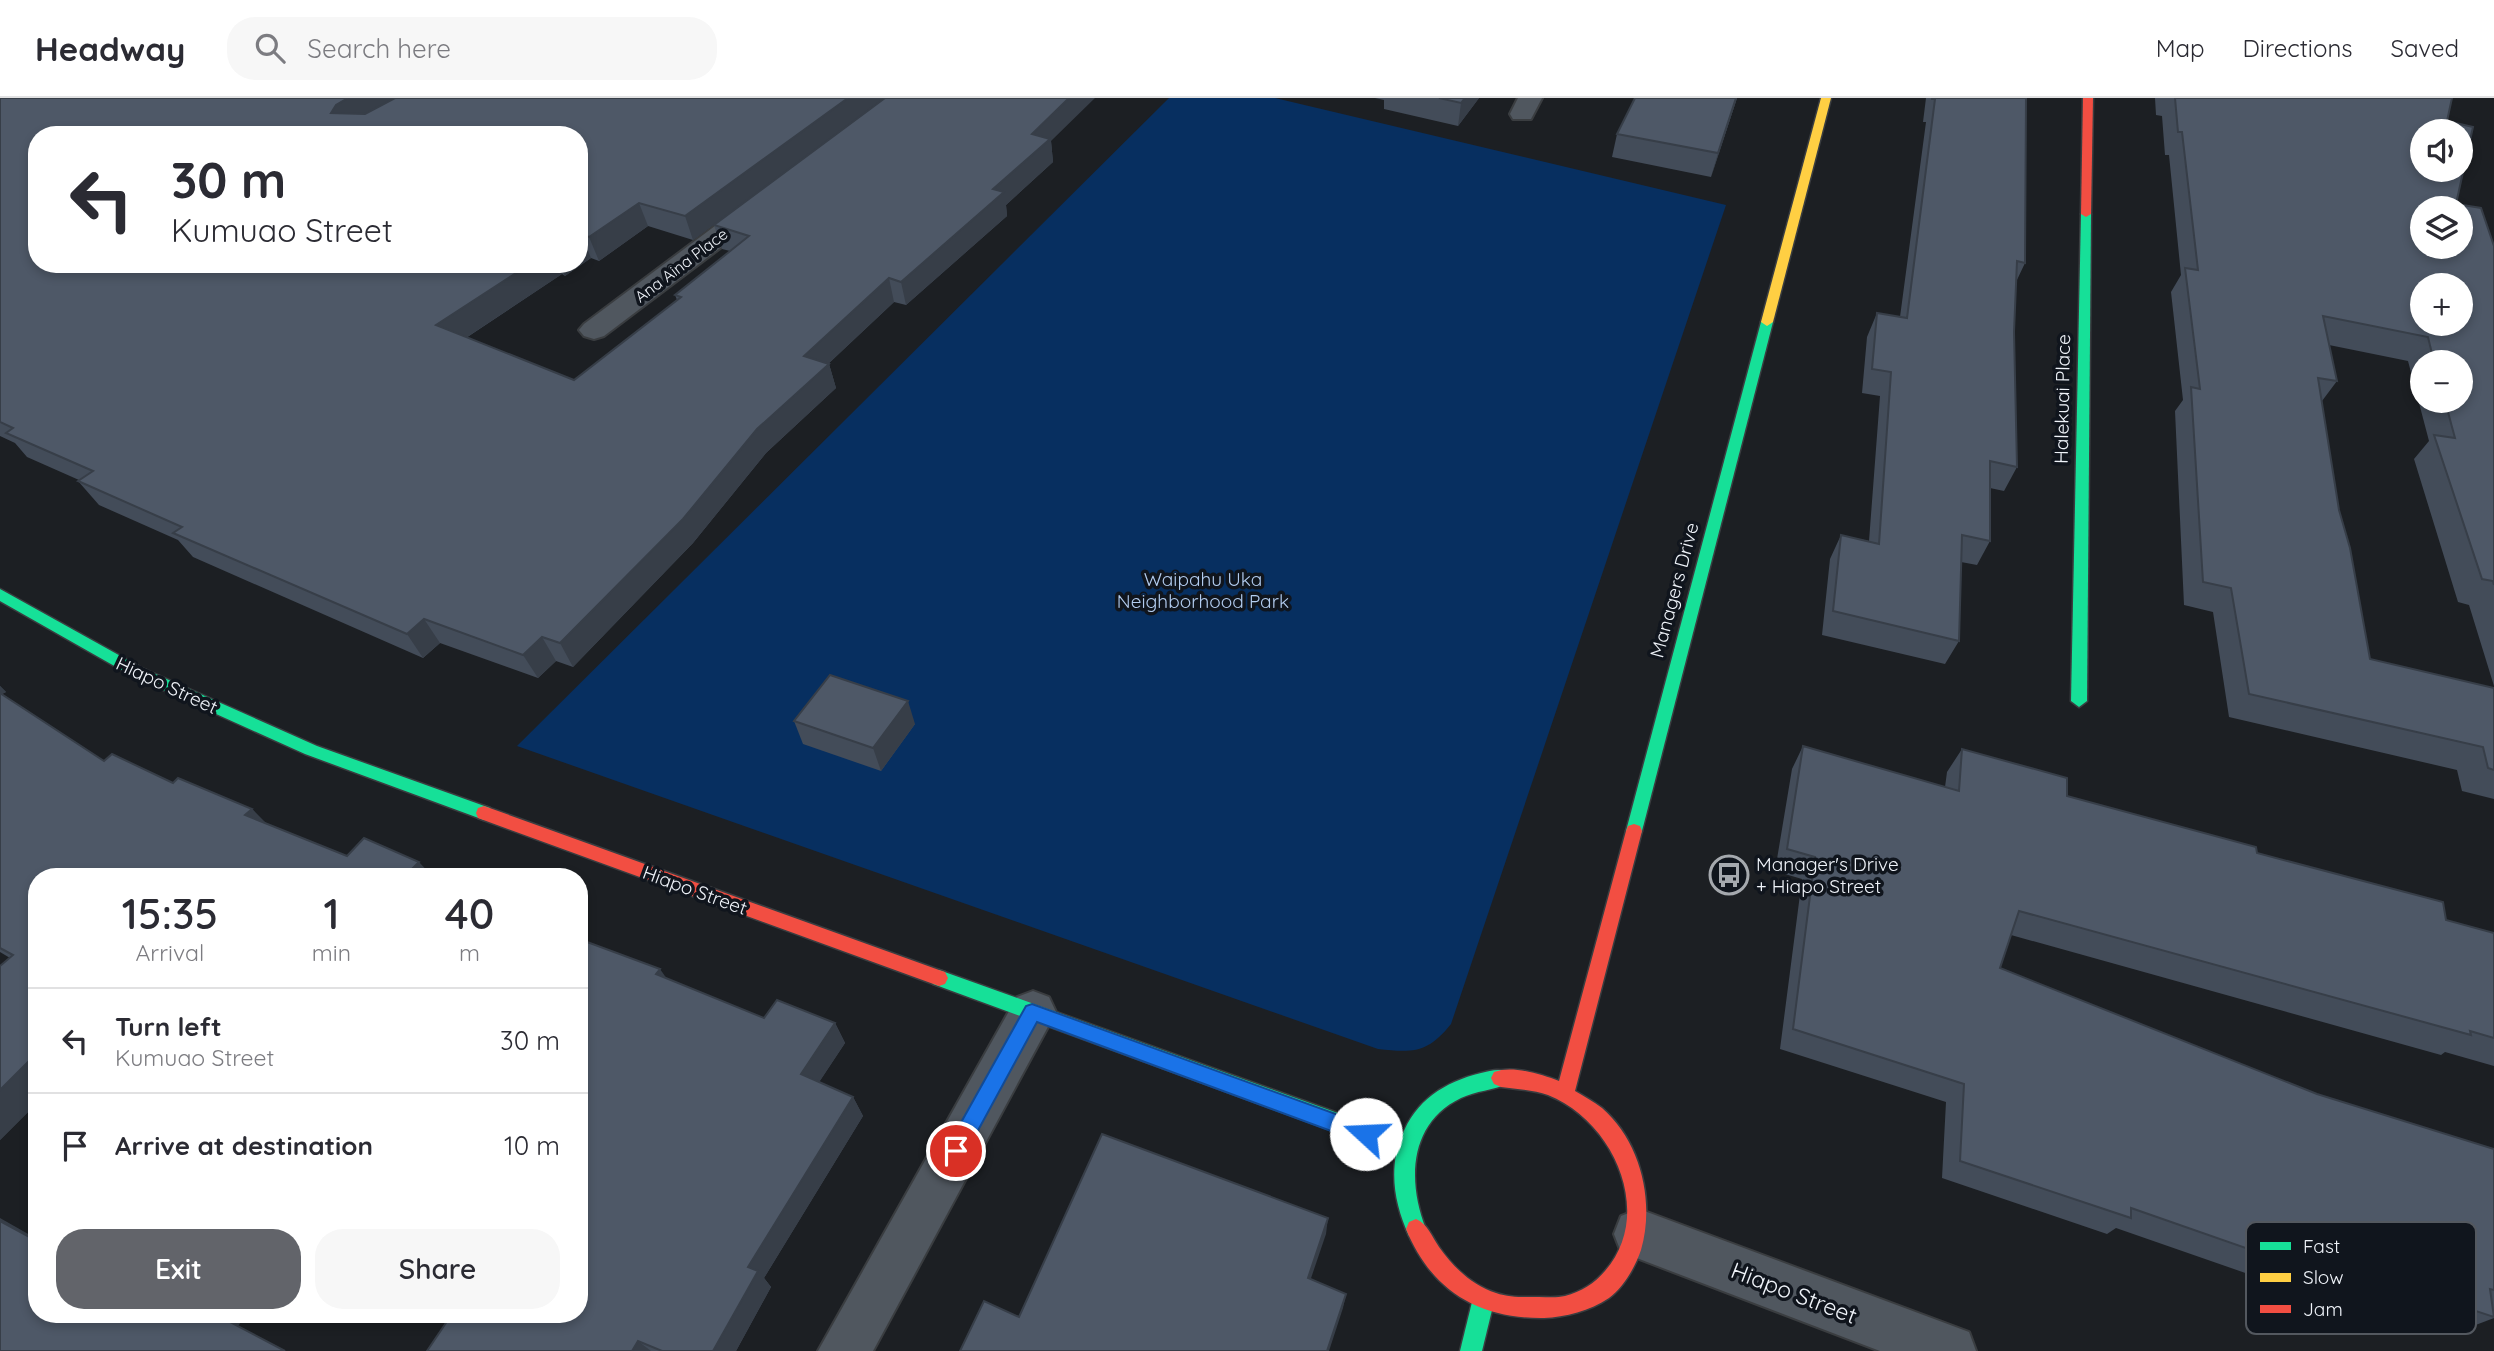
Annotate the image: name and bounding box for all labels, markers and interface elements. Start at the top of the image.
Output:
search box [227,17,717,80]
text: Headway [35,28,185,69]
icon: search [251,29,289,67]
text: Search here [307,32,451,65]
text: Map [2156,33,2205,63]
text: Directions [2243,33,2353,63]
text: Saved [2391,33,2459,63]
map controls [2410,119,2473,413]
button: sound [2410,119,2473,182]
text: 30 m [171,149,286,210]
icon: left [56,154,147,245]
button: layers [2410,196,2473,259]
text: Kumuao Street [171,210,393,250]
street label: Ana Aina Place [631,224,731,306]
button: + [2410,273,2473,336]
street label: Halekuai Place [2049,334,2075,464]
button: − [2410,350,2473,413]
street label: Managers Drive [1644,520,1704,660]
park label: Waipahu Uka Neighborhood Park [1117,567,1289,613]
street label: Hiapo Street [112,651,222,719]
place label: Manager's Drive + Hiapo Street [1756,852,1899,898]
bus stop icon: Manager's Drive + Hiapo Street [1708,854,1750,896]
street label: Hiapo Street [640,860,750,920]
text: 15:35 [122,887,218,940]
text: 1 [323,887,339,940]
text: 40 [445,887,494,940]
text: Arrival [135,938,204,967]
text: min [312,938,351,967]
text: m [459,938,480,967]
text: Turn left [115,1010,222,1043]
icon: left [56,1022,94,1060]
text: 30 m [500,1024,560,1057]
text: Kumuao Street [115,1043,274,1072]
position arrow [1329,1097,1403,1171]
pin [926,1121,986,1181]
icon: arrive [56,1127,94,1165]
text: Arrive at destination [115,1129,373,1162]
text: 10 m [504,1129,560,1162]
icon: arrive [937,1132,975,1170]
legend [2246,1222,2476,1334]
button: Exit [56,1229,301,1309]
button: Share [315,1229,560,1309]
text: Fast [2303,1234,2340,1258]
street label: Hiapo Street [1727,1255,1861,1330]
text: Slow [2303,1265,2344,1289]
text: Jam [2303,1297,2343,1321]

